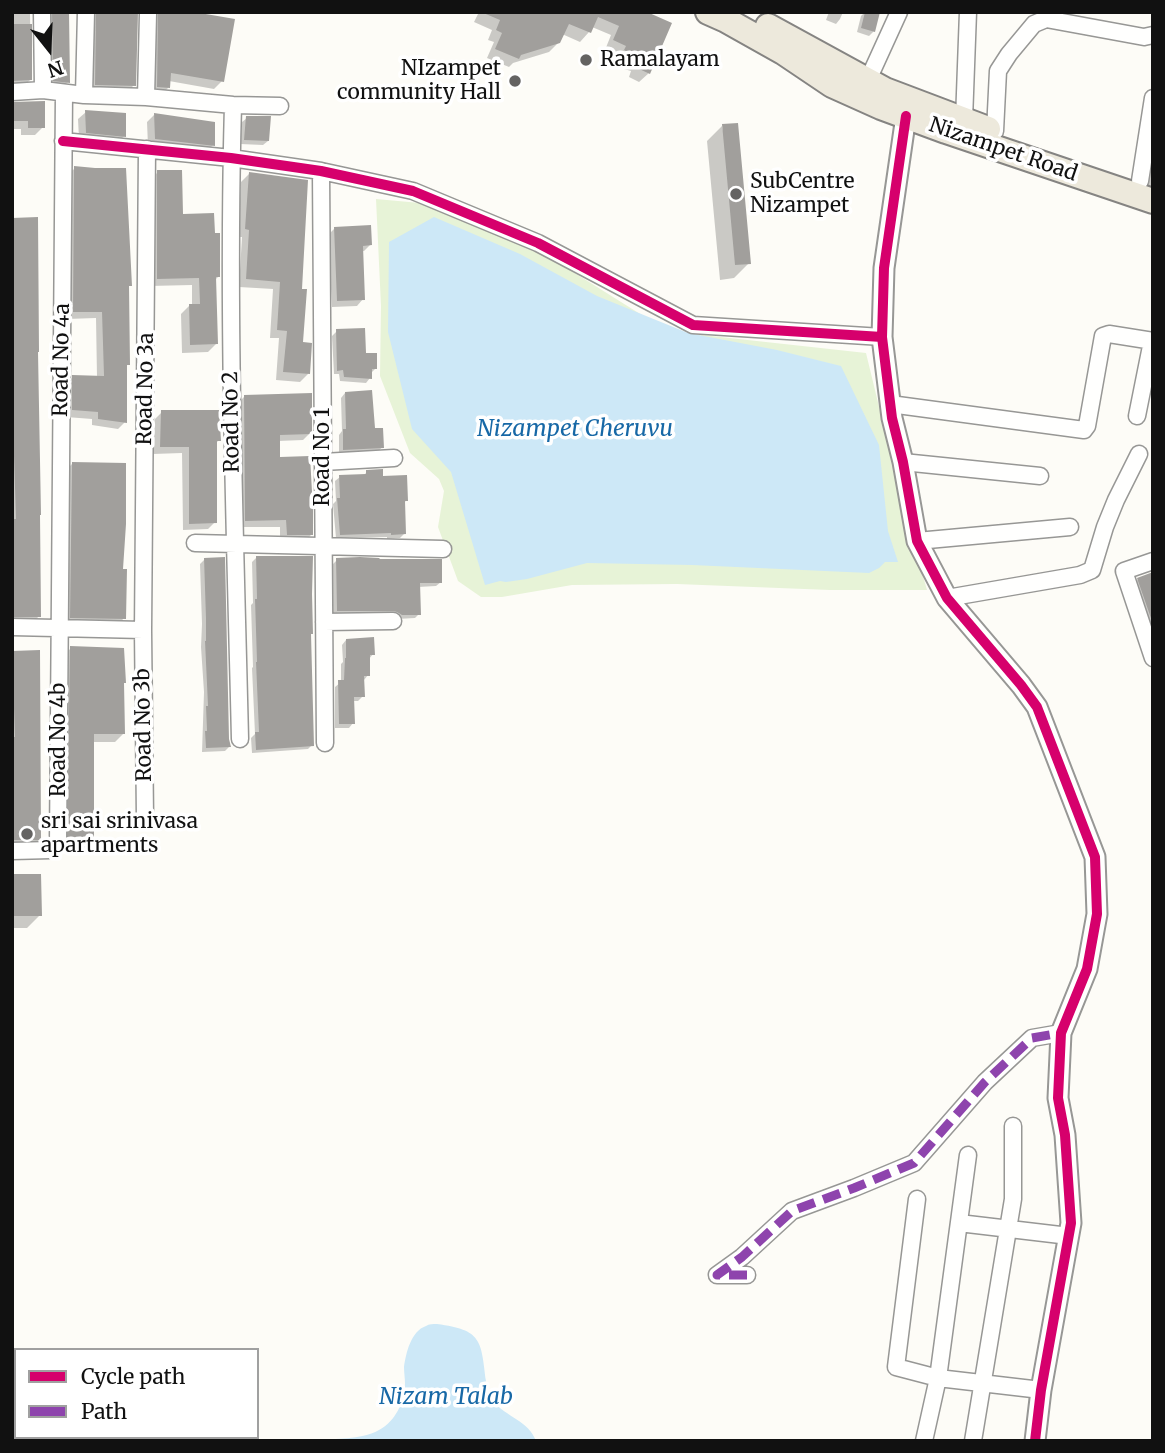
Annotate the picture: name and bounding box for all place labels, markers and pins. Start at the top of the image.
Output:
place label: Ramalayam [600,47,720,73]
marker: Ramalayam [578,52,594,68]
place label: NIzampet community Hall [337,56,501,106]
marker: NIzampet community Hall [507,73,523,89]
place label: SubCentre Nizampet [750,169,854,219]
marker: SubCentre Nizampet [728,186,744,202]
place label: sri sai srinivasa apartments [41,809,198,859]
marker: sri sai srinivasa apartments [19,826,35,842]

